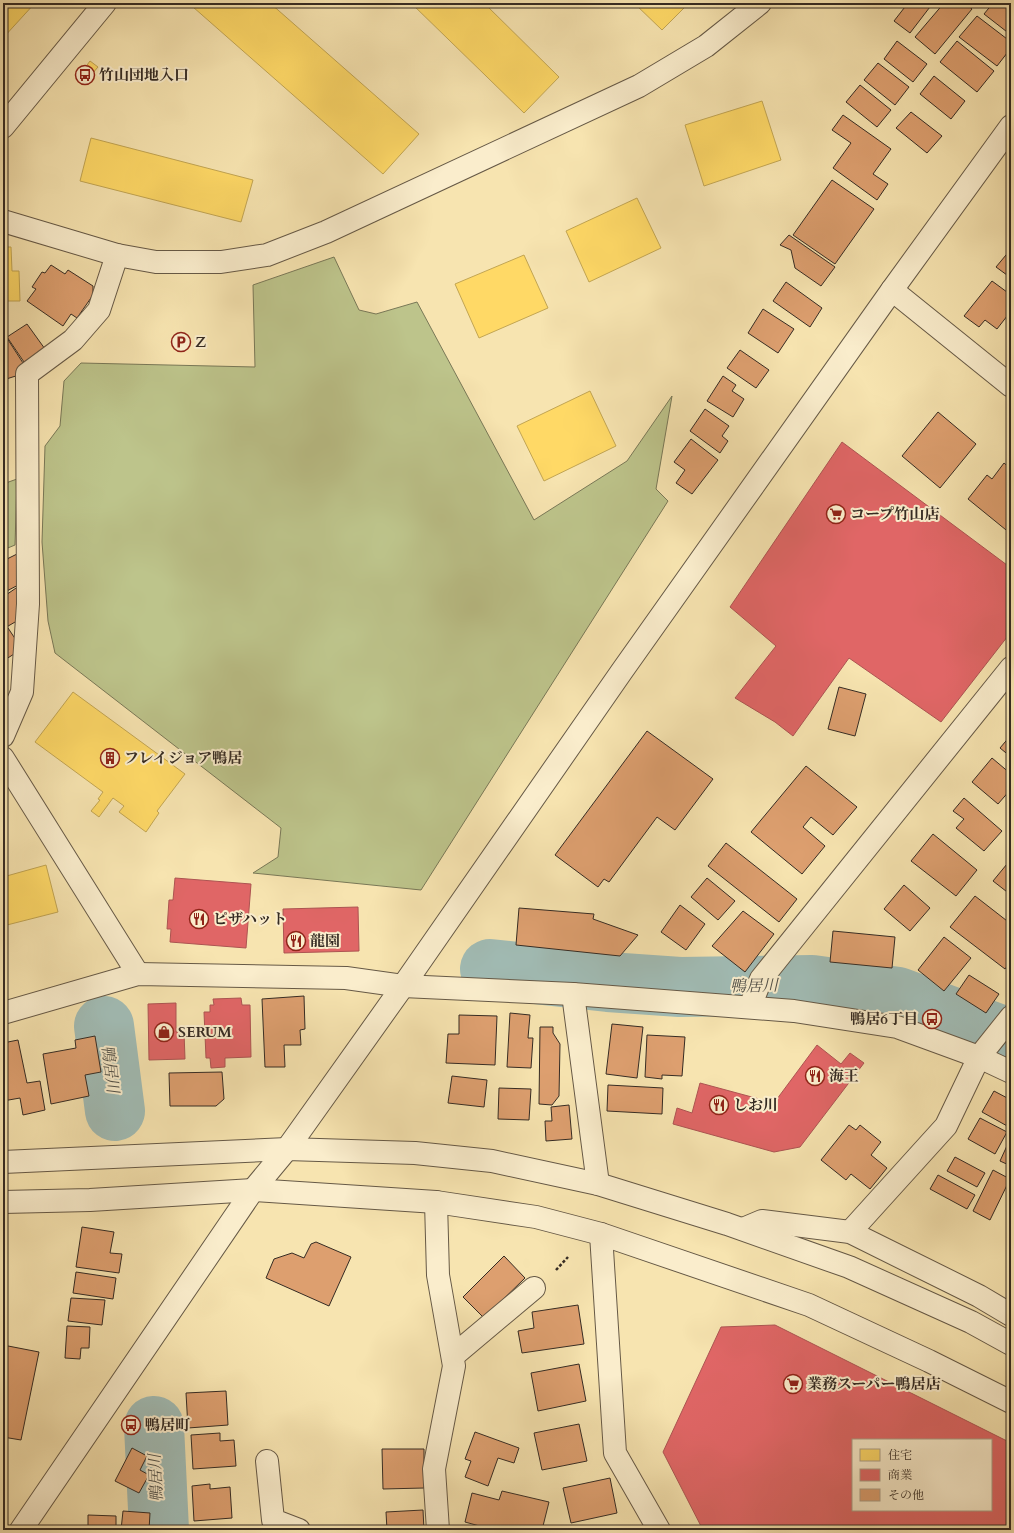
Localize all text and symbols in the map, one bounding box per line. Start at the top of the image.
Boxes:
bus stop icon: 竹山団地入口 [74,64,96,86]
place label: 竹山団地入口 [99,65,189,85]
parking icon: Z [170,331,192,353]
place label: Z [195,332,206,352]
supermarket icon: コープ竹山店 [825,503,847,525]
place label: コープ竹山店 [850,504,939,524]
building icon: フレイジョア鴨居 [99,747,121,769]
place label: フレイジョア鴨居 [124,748,242,768]
restaurant icon: ピザハット [188,908,210,930]
place label: ピザハット [213,909,287,929]
restaurant icon: 龍園 [285,930,307,952]
place label: 龍園 [310,931,340,951]
water label: 鴨居川 [730,975,780,997]
bus stop icon: 鴨居6丁目 [921,1008,943,1030]
place label: 鴨居6丁目 [850,1009,918,1029]
shop icon: SERUM [153,1021,175,1043]
place label: SERUM [178,1022,232,1042]
water label: 鴨居川 [96,1044,124,1096]
restaurant icon: 海王 [804,1065,826,1087]
place label: 海王 [829,1066,859,1086]
restaurant icon: しお川 [708,1094,730,1116]
place label: しお川 [733,1095,778,1115]
supermarket icon: 業務スーパー鴨居店 [782,1373,804,1395]
place label: 業務スーパー鴨居店 [807,1374,941,1394]
bus stop icon: 鴨居町 [120,1414,142,1436]
place label: 鴨居町 [145,1415,190,1435]
legend [852,1439,992,1511]
text: 住宅 [888,1447,912,1463]
water label: 鴨居川 [144,1451,168,1503]
text: 商業 [888,1467,912,1483]
text: その他 [888,1487,924,1503]

